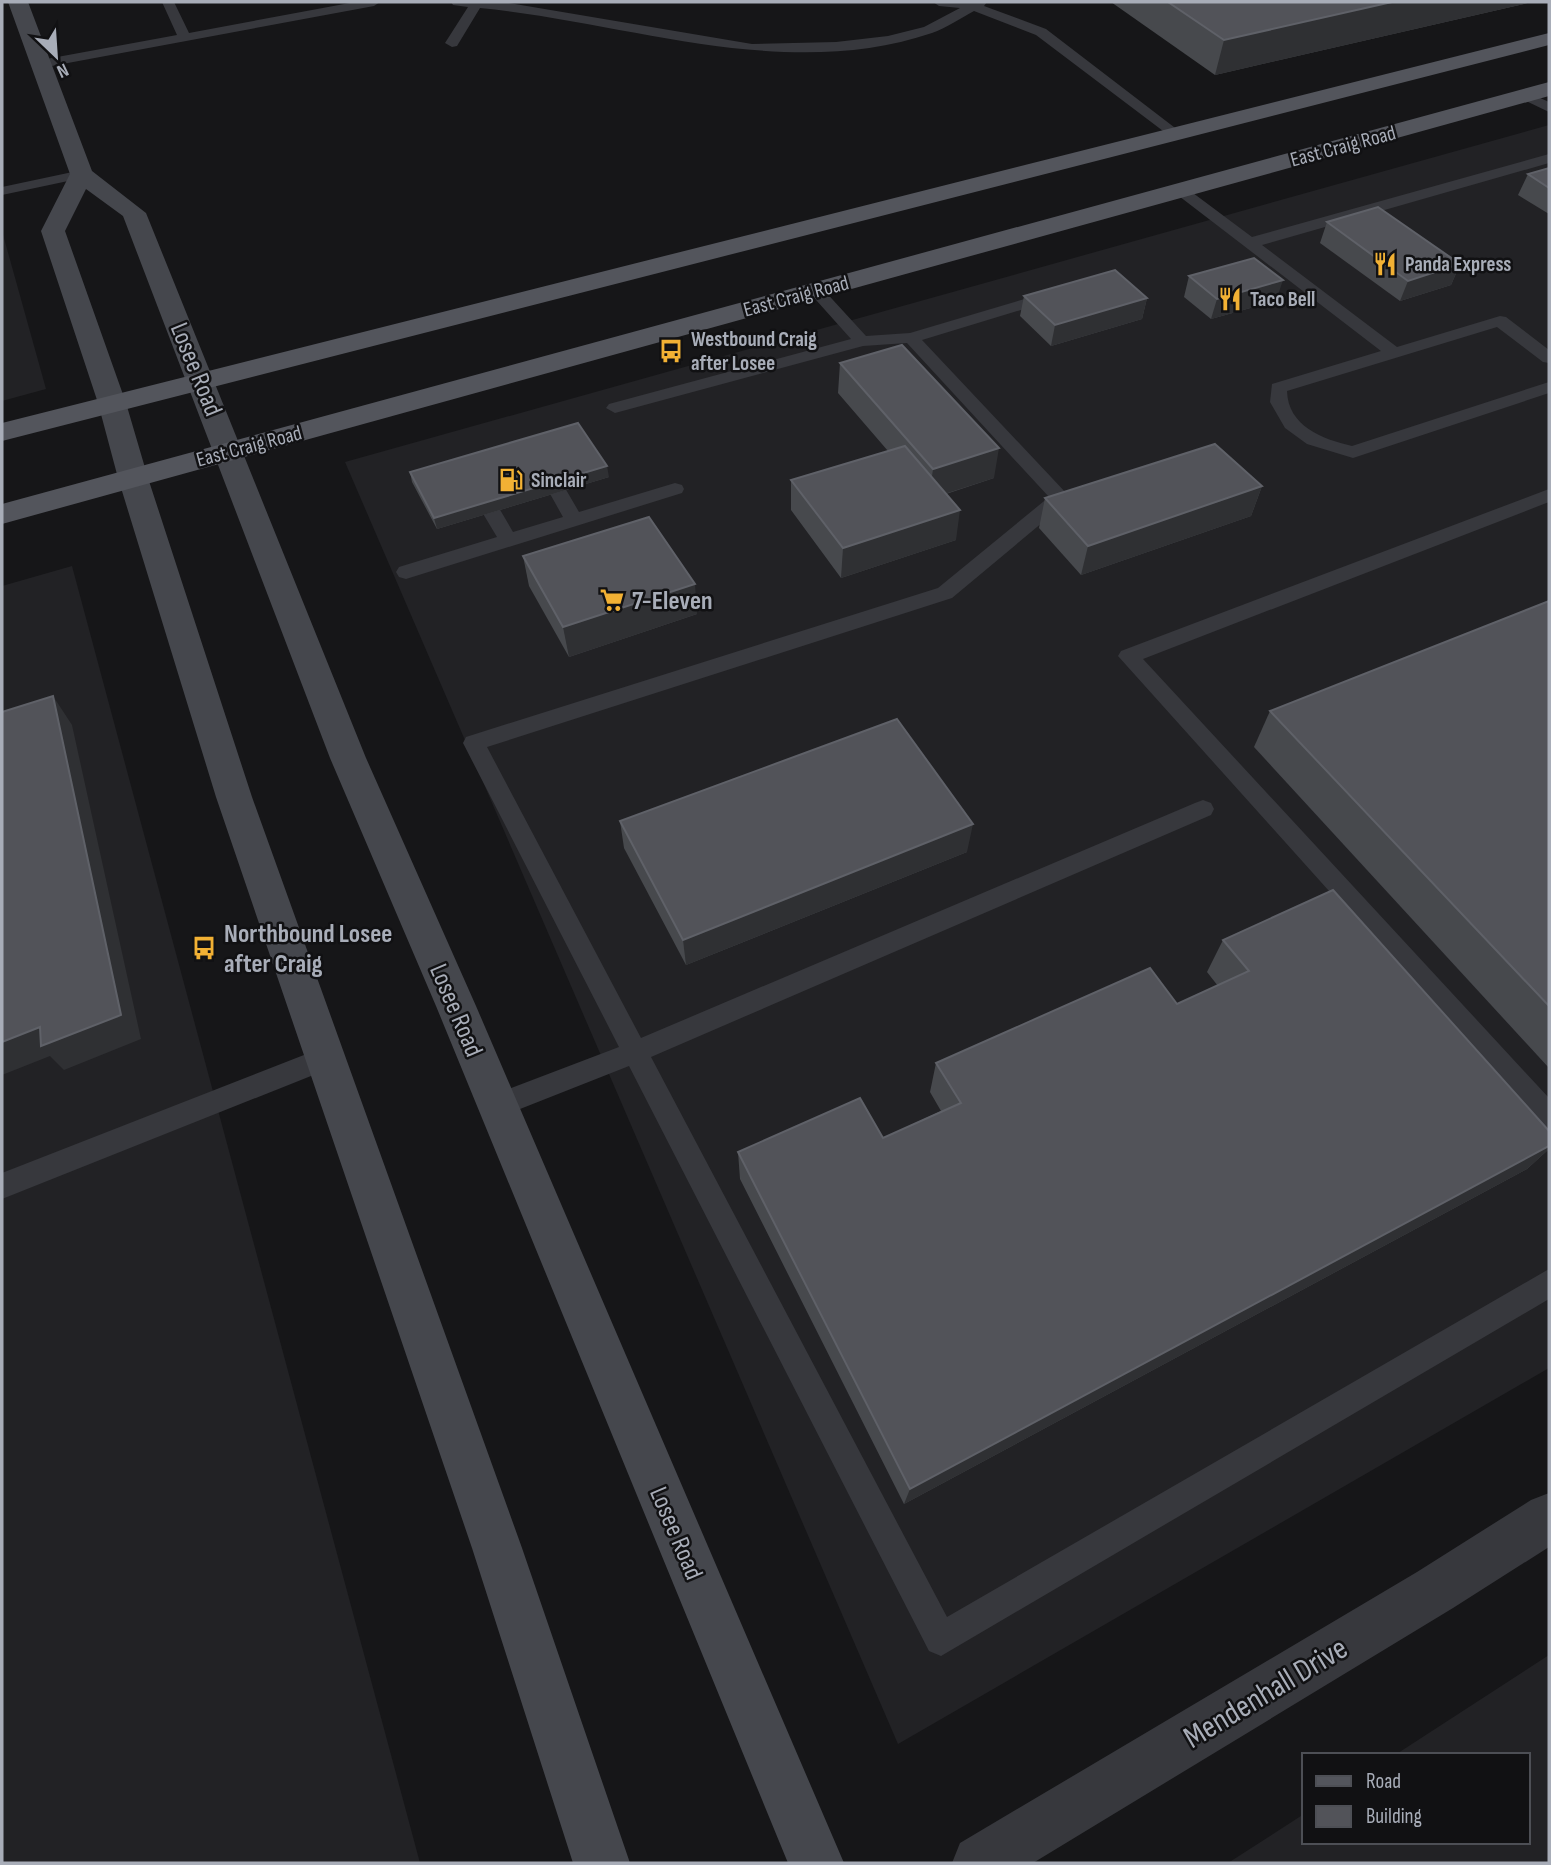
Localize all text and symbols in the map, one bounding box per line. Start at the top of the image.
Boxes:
north arrow [21,21,91,91]
text: N [53,57,72,83]
street label: East Craig Road [1288,120,1399,173]
restaurant icon: Panda Express [1371,250,1399,278]
place label: Panda Express [1405,252,1511,277]
street label: East Craig Road [741,270,852,323]
restaurant icon: Taco Bell [1216,285,1244,313]
place label: Taco Bell [1250,287,1315,312]
street label: Losee Road [163,318,228,421]
place label: Westbound Craig after Losee [691,327,817,376]
bus stop icon: Westbound Craig after Losee [657,337,685,365]
street label: East Craig Road [194,420,305,473]
fuel station icon: Sinclair [497,466,525,494]
place label: Sinclair [531,468,587,493]
supermarket icon: 7-Eleven [598,586,626,614]
place label: 7-Eleven [632,586,713,617]
place label: Northbound Losee after Craig [224,919,392,980]
bus stop icon: Northbound Losee after Craig [190,934,218,962]
street label: Losee Road [422,960,489,1062]
street label: Losee Road [642,1483,709,1585]
street label: Mendenhall Drive [1177,1629,1355,1757]
legend [1302,1753,1530,1844]
text: Road [1366,1769,1401,1794]
text: Building [1366,1804,1422,1829]

